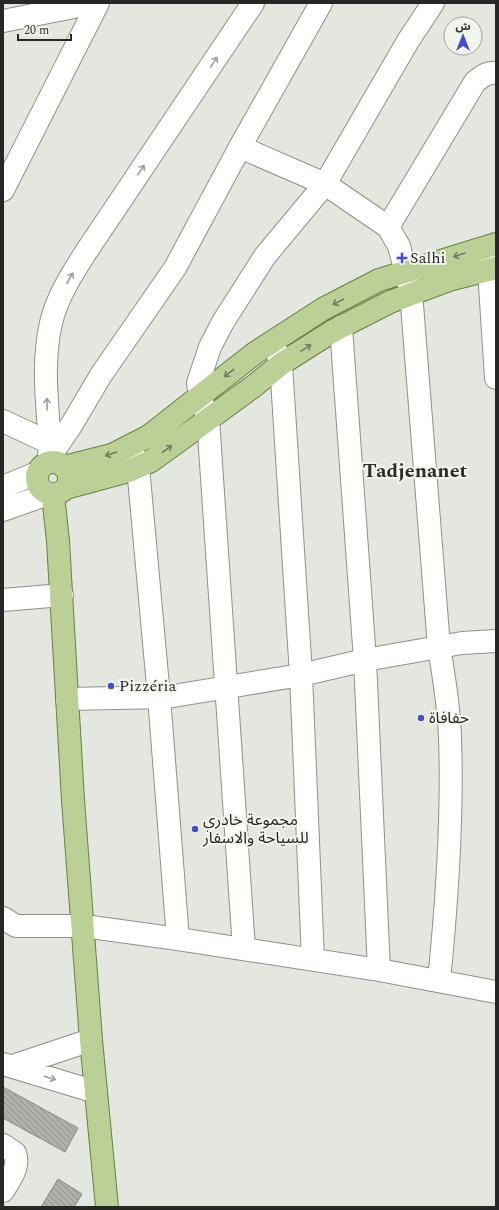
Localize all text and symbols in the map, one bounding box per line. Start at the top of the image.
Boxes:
scale bar [18,16,71,42]
north arrow [443,16,483,56]
text: ش [455,18,471,35]
text: 20 m [24,21,49,40]
one-way arrow [210,57,218,68]
one-way arrow [137,165,145,176]
place label: Salhi [410,246,446,270]
one-way arrow [452,252,465,259]
marker: Salhi [397,253,407,263]
one-way arrow [67,273,74,285]
one-way arrow [332,298,344,306]
one-way arrow [300,344,312,352]
one-way arrow [224,368,235,377]
one-way arrow [43,398,51,411]
one-way arrow [161,445,172,453]
one-way arrow [105,451,118,458]
district label: Tadjenanet [363,456,468,486]
place label: Pizzéria [119,674,177,698]
marker: Pizzéria [106,681,116,691]
place label: حفافاة [429,706,469,730]
marker: حفافاة [416,713,426,723]
place label: مجموعة خادري للسياحة والاسفار [202,808,309,850]
marker: مجموعة خادري للسياحة والاسفار [190,824,200,834]
one-way arrow [43,1075,56,1082]

